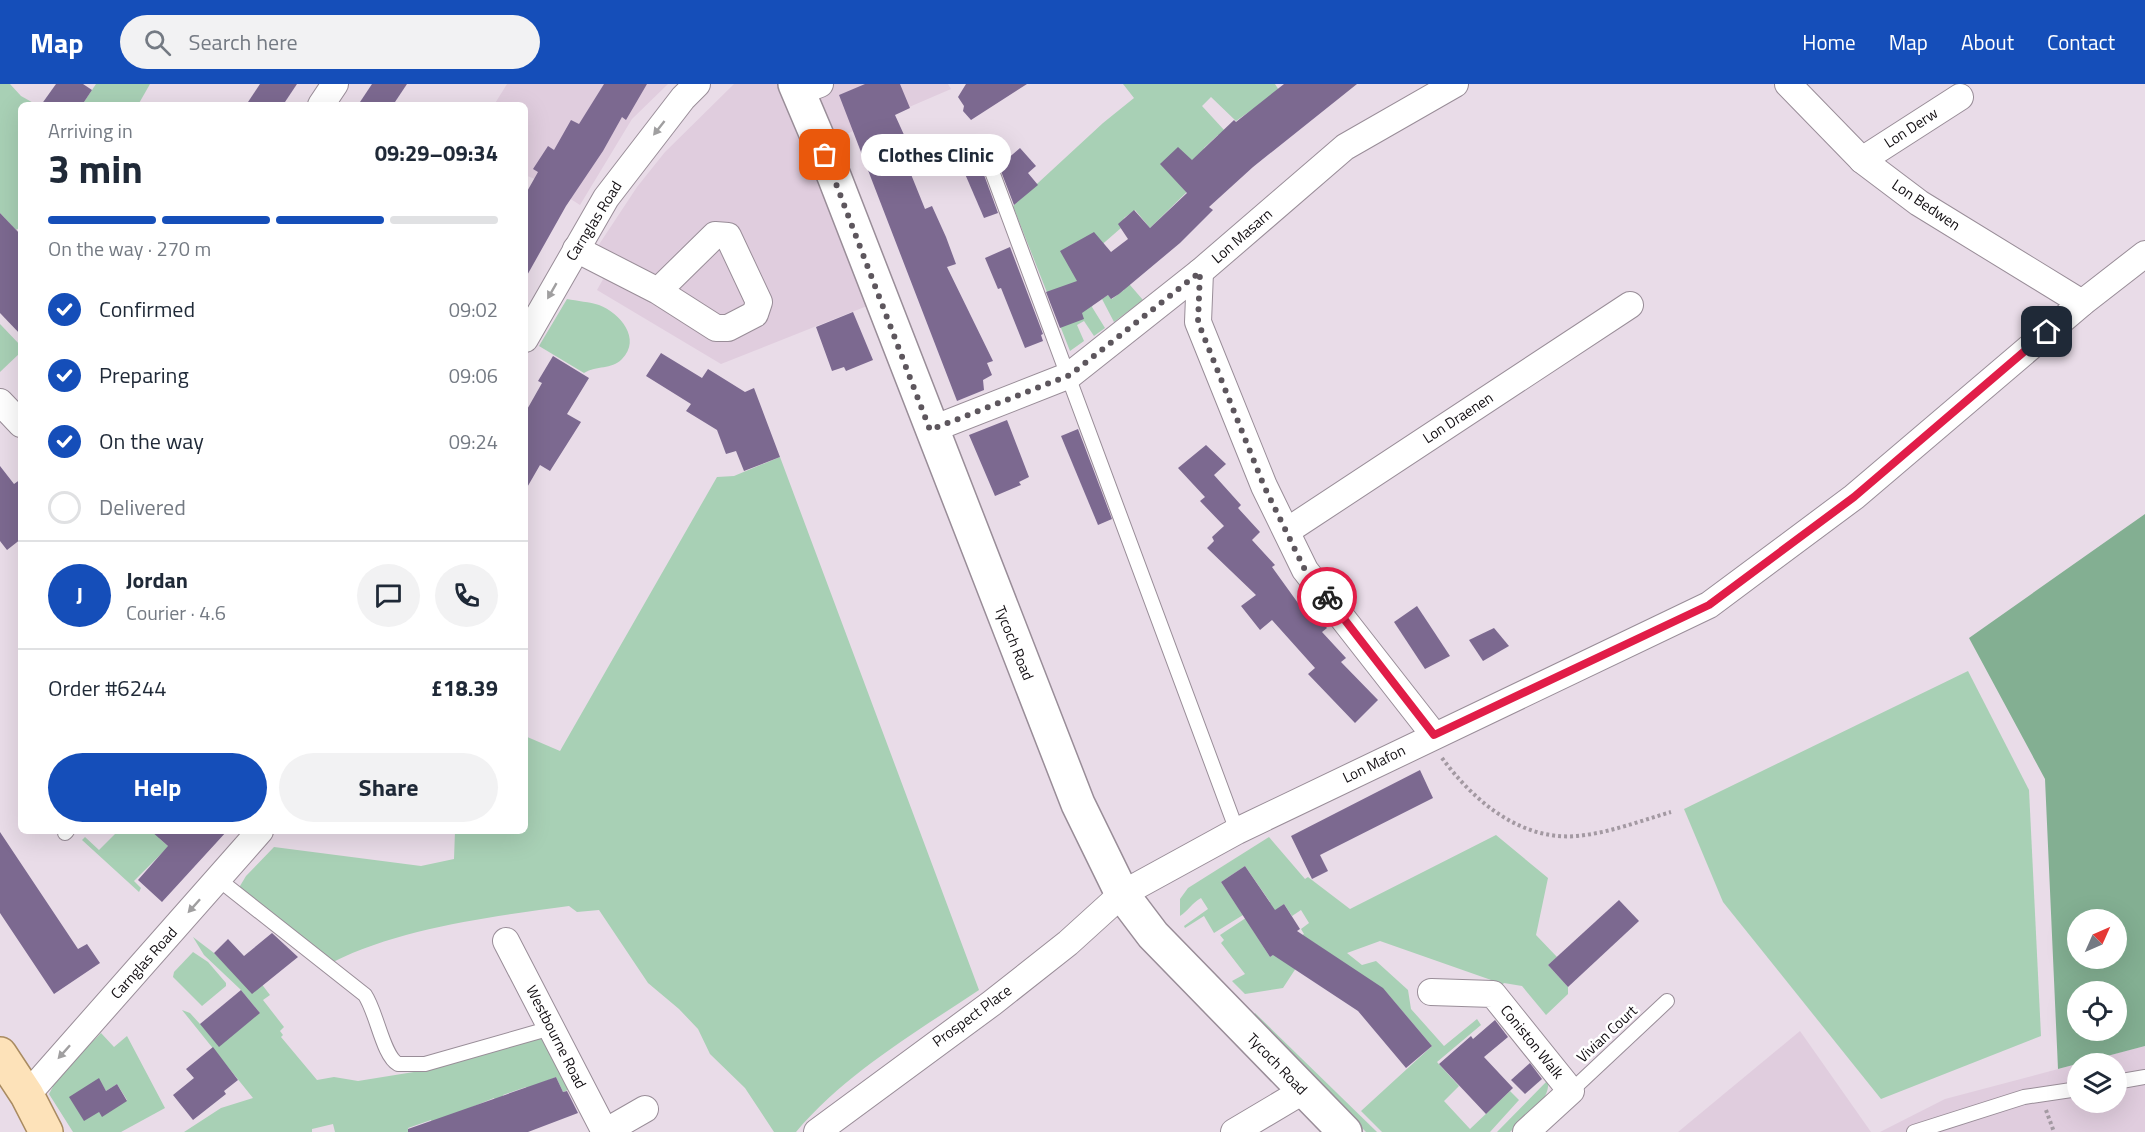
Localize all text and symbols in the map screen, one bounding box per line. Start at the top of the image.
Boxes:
search box [120,15,540,69]
text: Map [30,21,84,64]
text: Search here [189,25,298,59]
icon: search [141,26,174,59]
text: Home [1802,26,1856,58]
text: Map [1889,26,1928,58]
text: About [1961,26,2014,58]
text: Contact [2047,26,2115,58]
street label: Lon Derw [1879,102,1942,154]
text: Arriving in [48,115,133,146]
one-way arrow [654,121,666,136]
pin [799,129,850,180]
callout: Clothes Clinic [861,134,1011,176]
text: 09:29–09:34 [375,136,498,170]
icon: bag [808,138,841,171]
text: 3 min [48,139,143,198]
text: Clothes Clinic [878,139,994,170]
street label: Lon Bedwen [1887,173,1965,236]
street label: Carnglas Road [560,176,627,265]
street label: Lon Masarn [1206,203,1277,269]
text: On the way · 270 m [48,233,211,264]
one-way arrow [547,283,558,299]
text: Confirmed [99,292,195,326]
icon: check [48,293,81,326]
text: 09:02 [449,294,498,325]
pin [2021,306,2072,357]
icon: home [2030,315,2063,348]
text: Preparing [99,358,189,392]
icon: check [48,359,81,392]
text: 09:06 [449,360,498,391]
street label: Lon Draenen [1418,386,1498,449]
text: On the way [99,424,204,458]
icon: check [48,425,81,458]
text: 09:24 [449,426,498,457]
text: Delivered [99,490,186,524]
text: Jordan [126,563,188,597]
button: chat [357,564,420,627]
button: phone [435,564,498,627]
courier [1297,567,1357,627]
text: J [76,578,83,612]
icon: bike [1311,581,1344,614]
text: Courier · 4.6 [126,597,226,628]
street label: Tycoch Road [989,602,1040,684]
text: Order #6244 [48,671,167,705]
text: £18.39 [431,671,498,705]
street label: Lon Mafon [1338,738,1409,789]
button: Help [48,753,267,822]
button: Share [279,753,498,822]
one-way arrow [188,898,201,913]
north arrow [2067,909,2127,969]
map controls [2067,909,2127,1113]
street label: Carnglas Road [105,921,182,1004]
street label: Prospect Place [927,979,1016,1052]
street label: Westbourne Road [521,981,592,1092]
button: locate [2067,981,2127,1041]
street label: Coniston Walk [1495,999,1570,1084]
street label: Vivian Court [1571,999,1643,1068]
street label: Tycoch Road [1242,1027,1313,1100]
one-way arrow [58,1044,71,1059]
button: layers [2067,1053,2127,1113]

